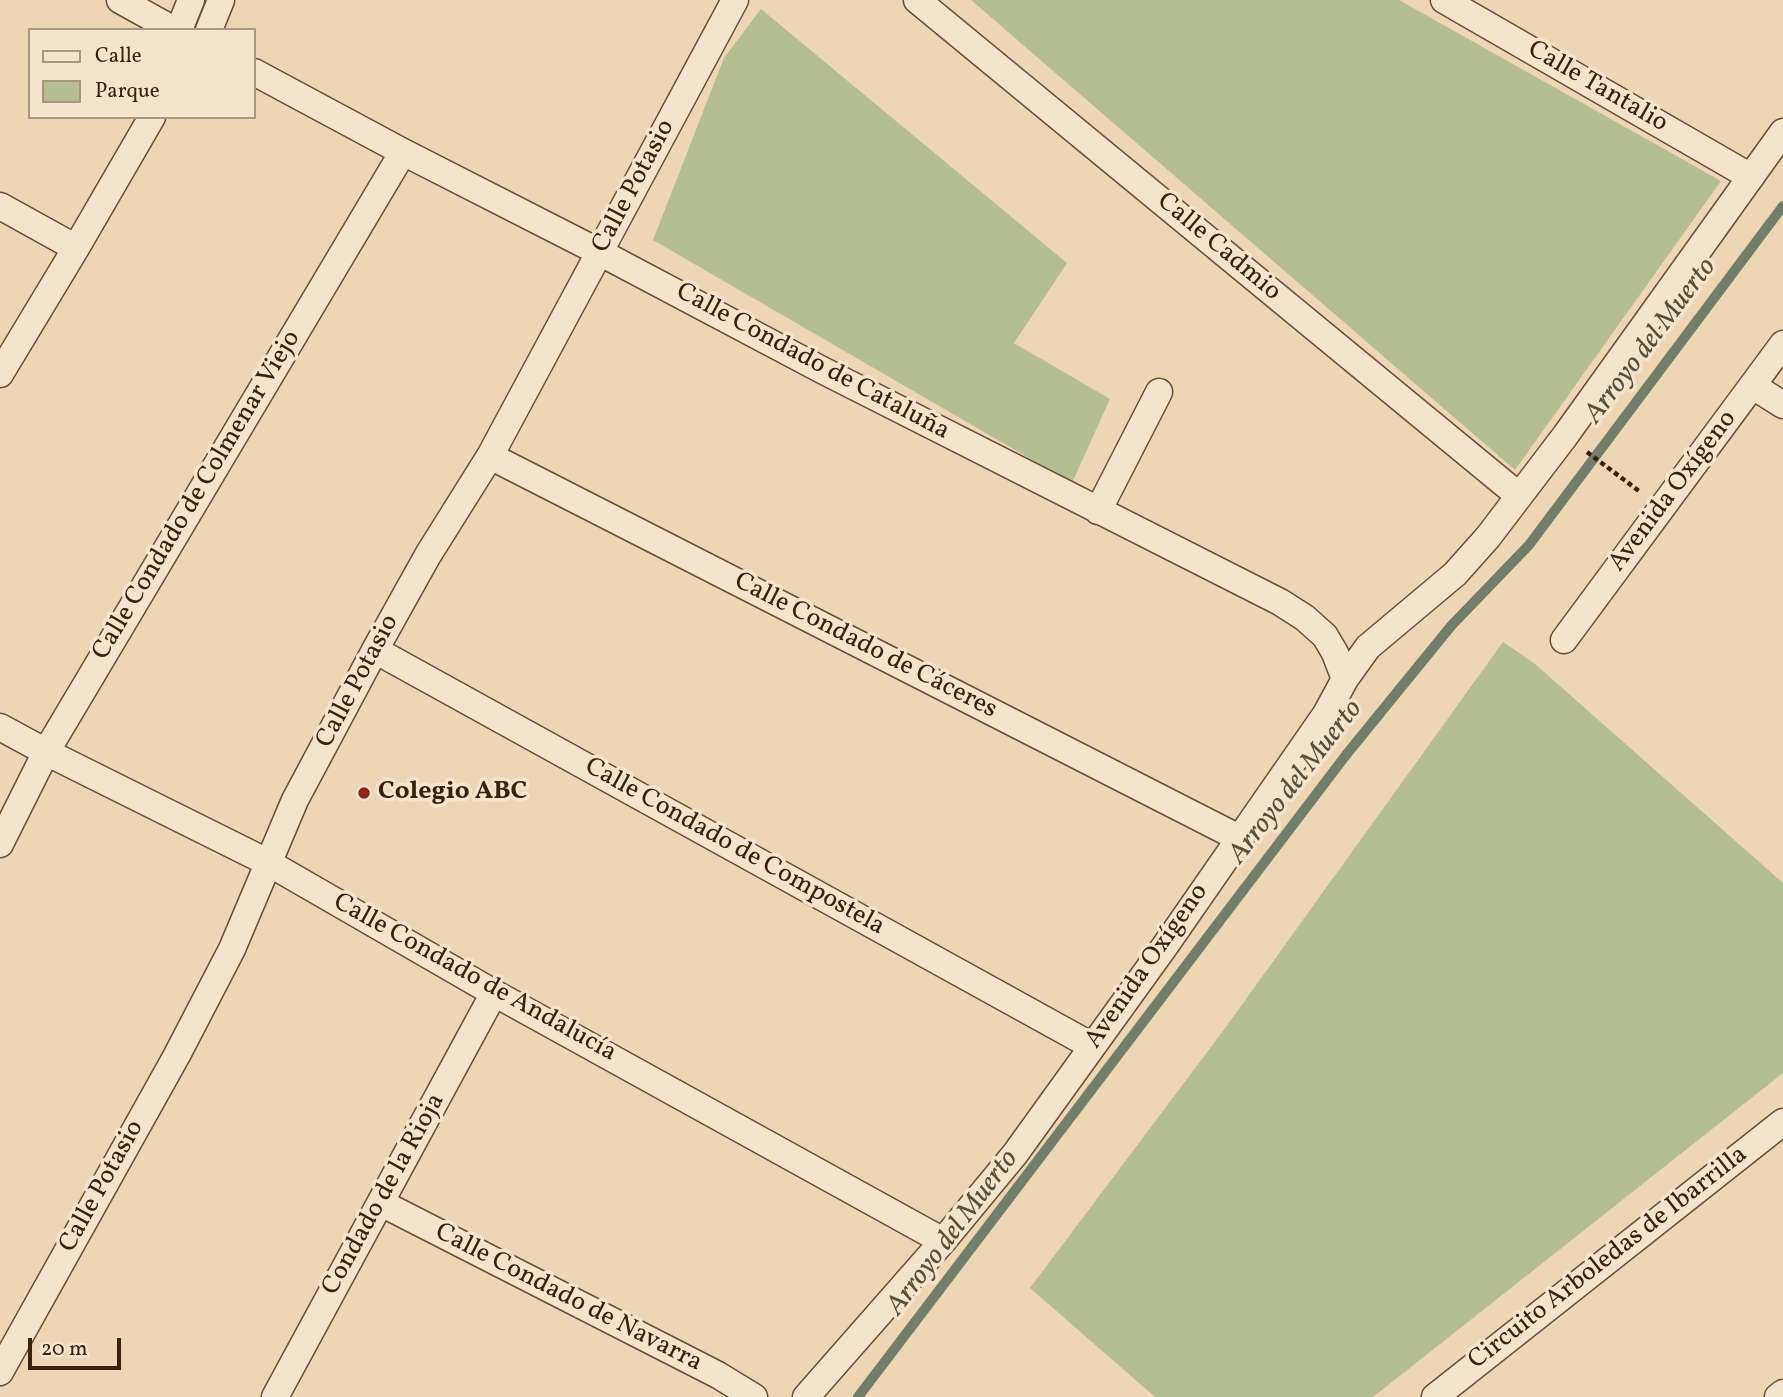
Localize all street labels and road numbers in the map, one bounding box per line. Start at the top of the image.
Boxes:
street label: Calle Tantalio [1521,35,1673,141]
street label: Calle Potasio [587,115,683,259]
street label: Calle Cadmio [1150,187,1286,309]
street label: Calle Condado de Cataluña [670,278,954,448]
street label: Calle Condado de Colmenar Viejo [87,326,309,666]
street label: Avenida Oxígeno [1603,405,1745,579]
street label: Calle Condado de Cáceres [728,567,1002,727]
street label: Calle Potasio [311,610,407,754]
street label: Calle Condado de Compostela [578,752,890,944]
street label: Avenida Oxígeno [1080,879,1216,1055]
street label: Calle Condado de Andalucía [327,888,621,1070]
street label: Condado de la Rioja [317,1089,453,1301]
street label: Calle Potasio [54,1115,152,1259]
street label: Circuito Arboledas de Ibarrilla [1463,1140,1755,1378]
street label: Calle Condado de Navarra [429,1218,707,1380]

